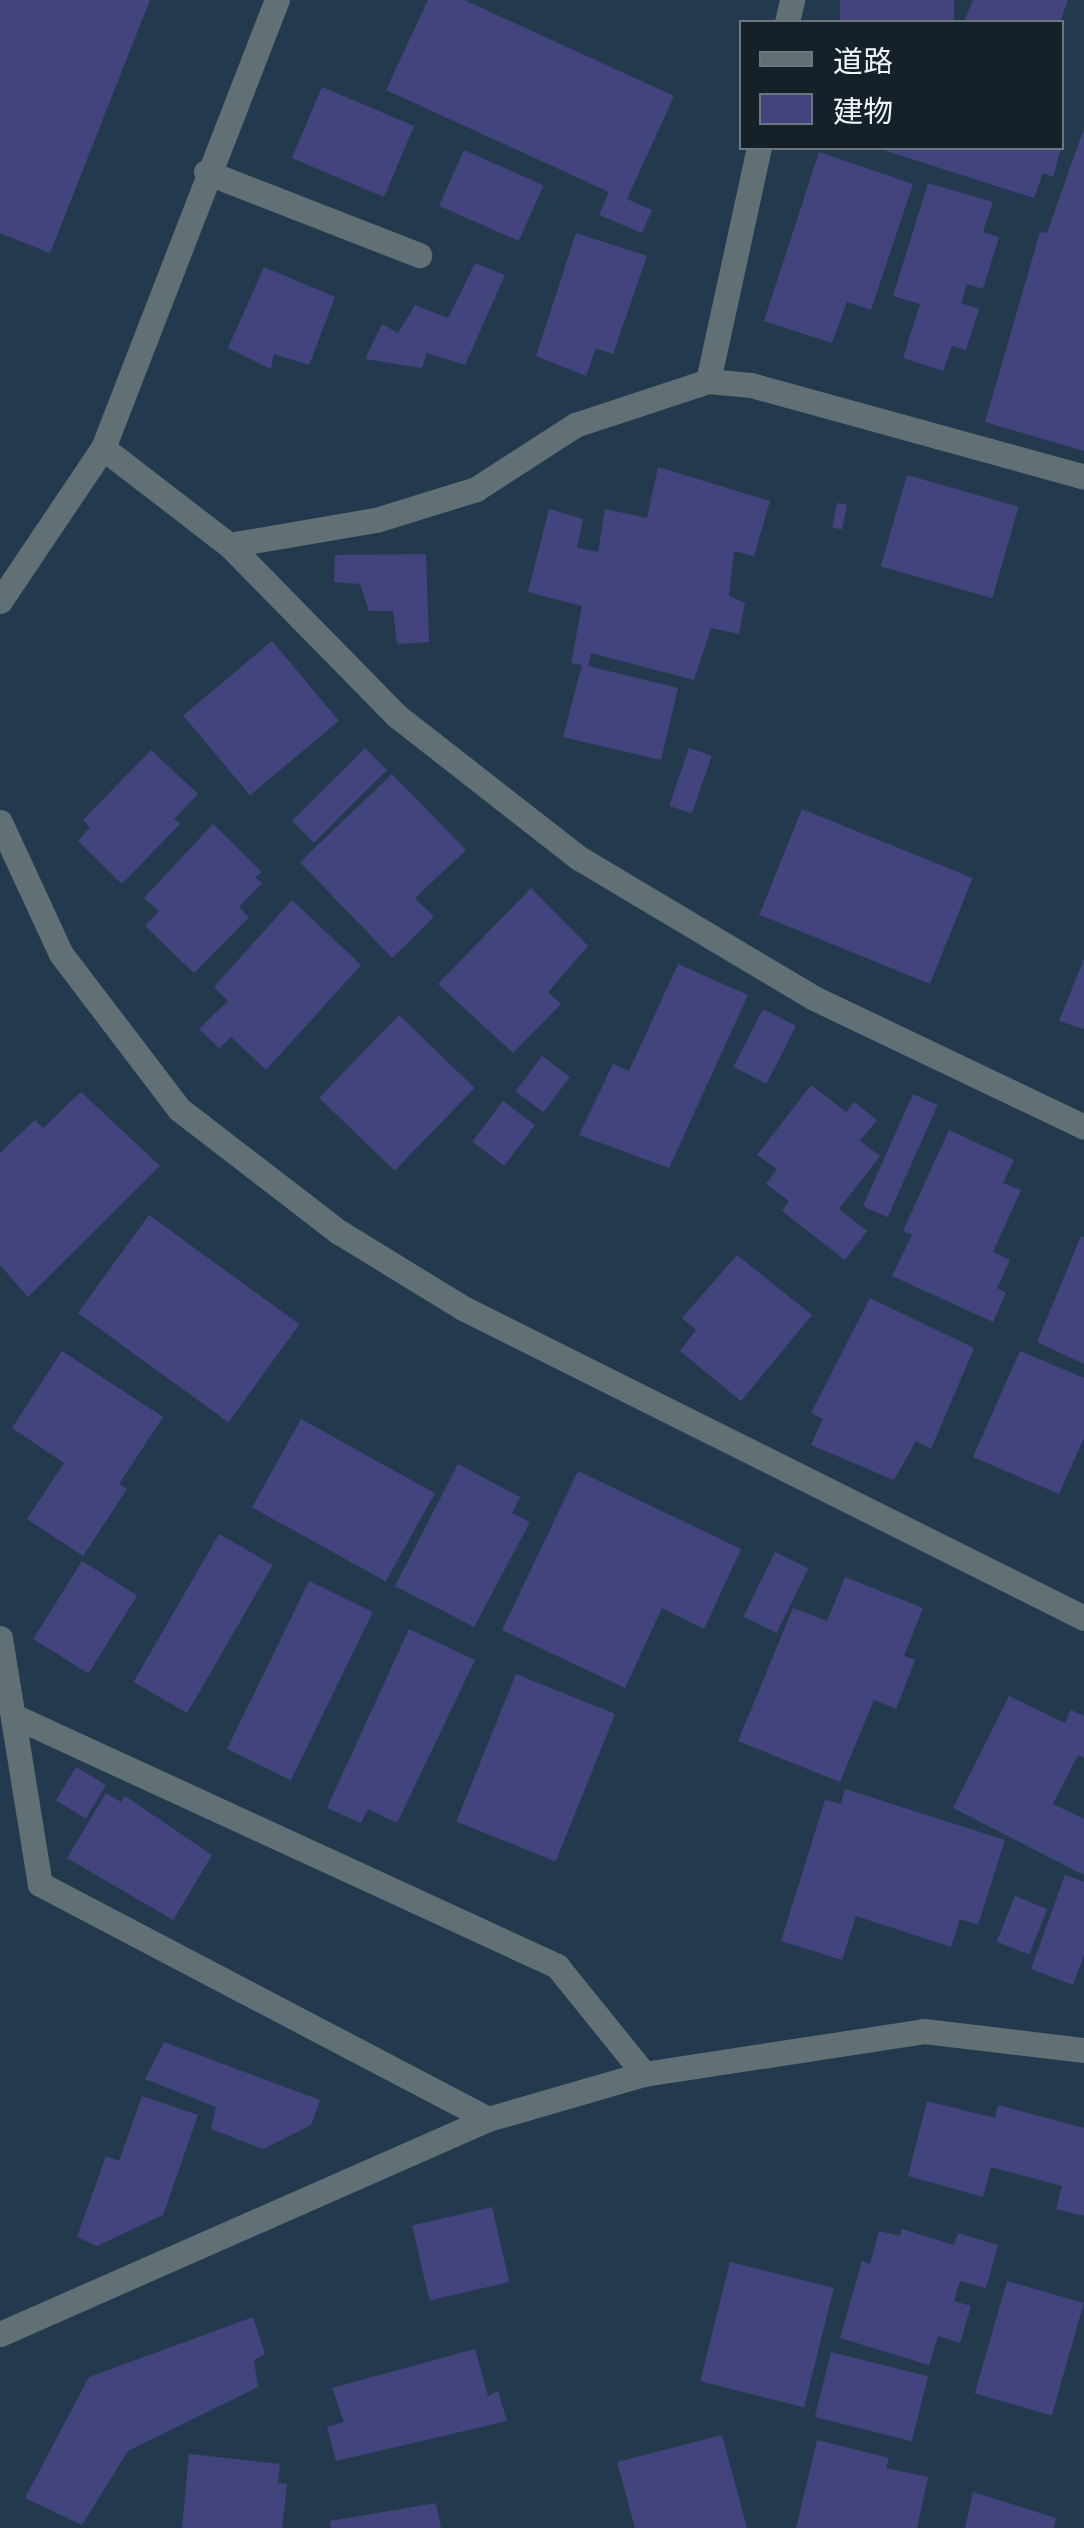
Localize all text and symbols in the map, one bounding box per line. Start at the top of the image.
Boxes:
legend [739,20,1064,150]
text: 道路 [833,42,893,81]
text: 建物 [833,92,893,131]

